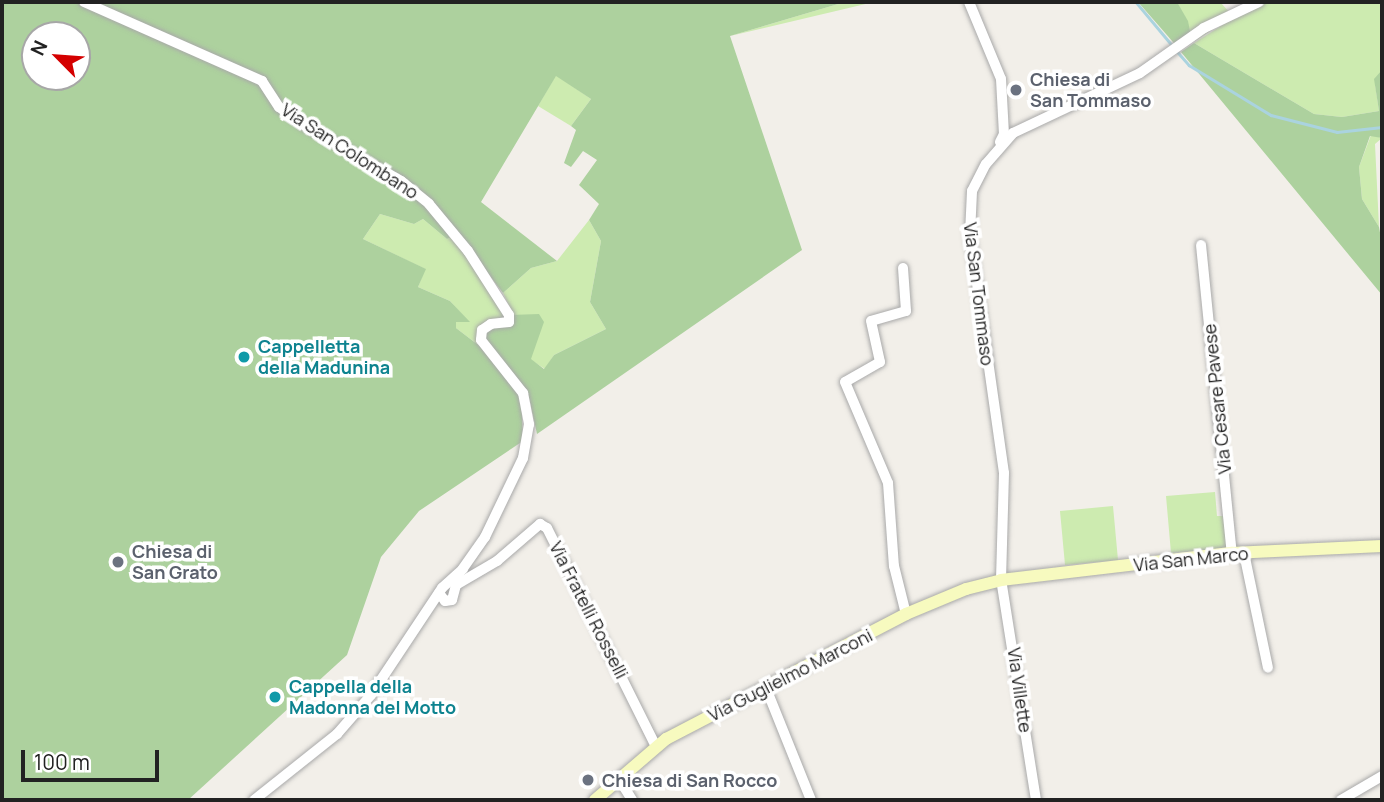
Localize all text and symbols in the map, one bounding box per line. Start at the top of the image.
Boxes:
north arrow [21,21,91,91]
text: N [24,36,53,60]
place label: Chiesa di San Tommaso [1030,69,1151,112]
marker: Chiesa di San Tommaso [1008,82,1024,98]
street label: Via San Colombano [277,99,423,203]
street label: Via San Tommaso [959,221,999,367]
street label: Via Cesare Pavese [1198,323,1236,475]
place label: Cappelletta della Madunina [258,336,390,378]
marker: Cappelletta della Madunina [236,349,252,365]
street label: Via Fratelli Rosselli [545,538,633,682]
place label: Chiesa di San Grato [132,541,218,584]
street label: Via San Marco [1132,542,1250,576]
marker: Chiesa di San Grato [110,554,126,570]
street label: Via Guglielmo Marconi [704,624,876,726]
street label: Via Villette [1003,646,1037,734]
place label: Cappella della Madonna del Motto [289,676,456,718]
marker: Cappella della Madonna del Motto [267,689,283,705]
scale bar [24,736,163,780]
text: 100 m [34,748,90,776]
place label: Chiesa di San Rocco [602,769,777,791]
marker: Chiesa di San Rocco [580,772,596,788]

